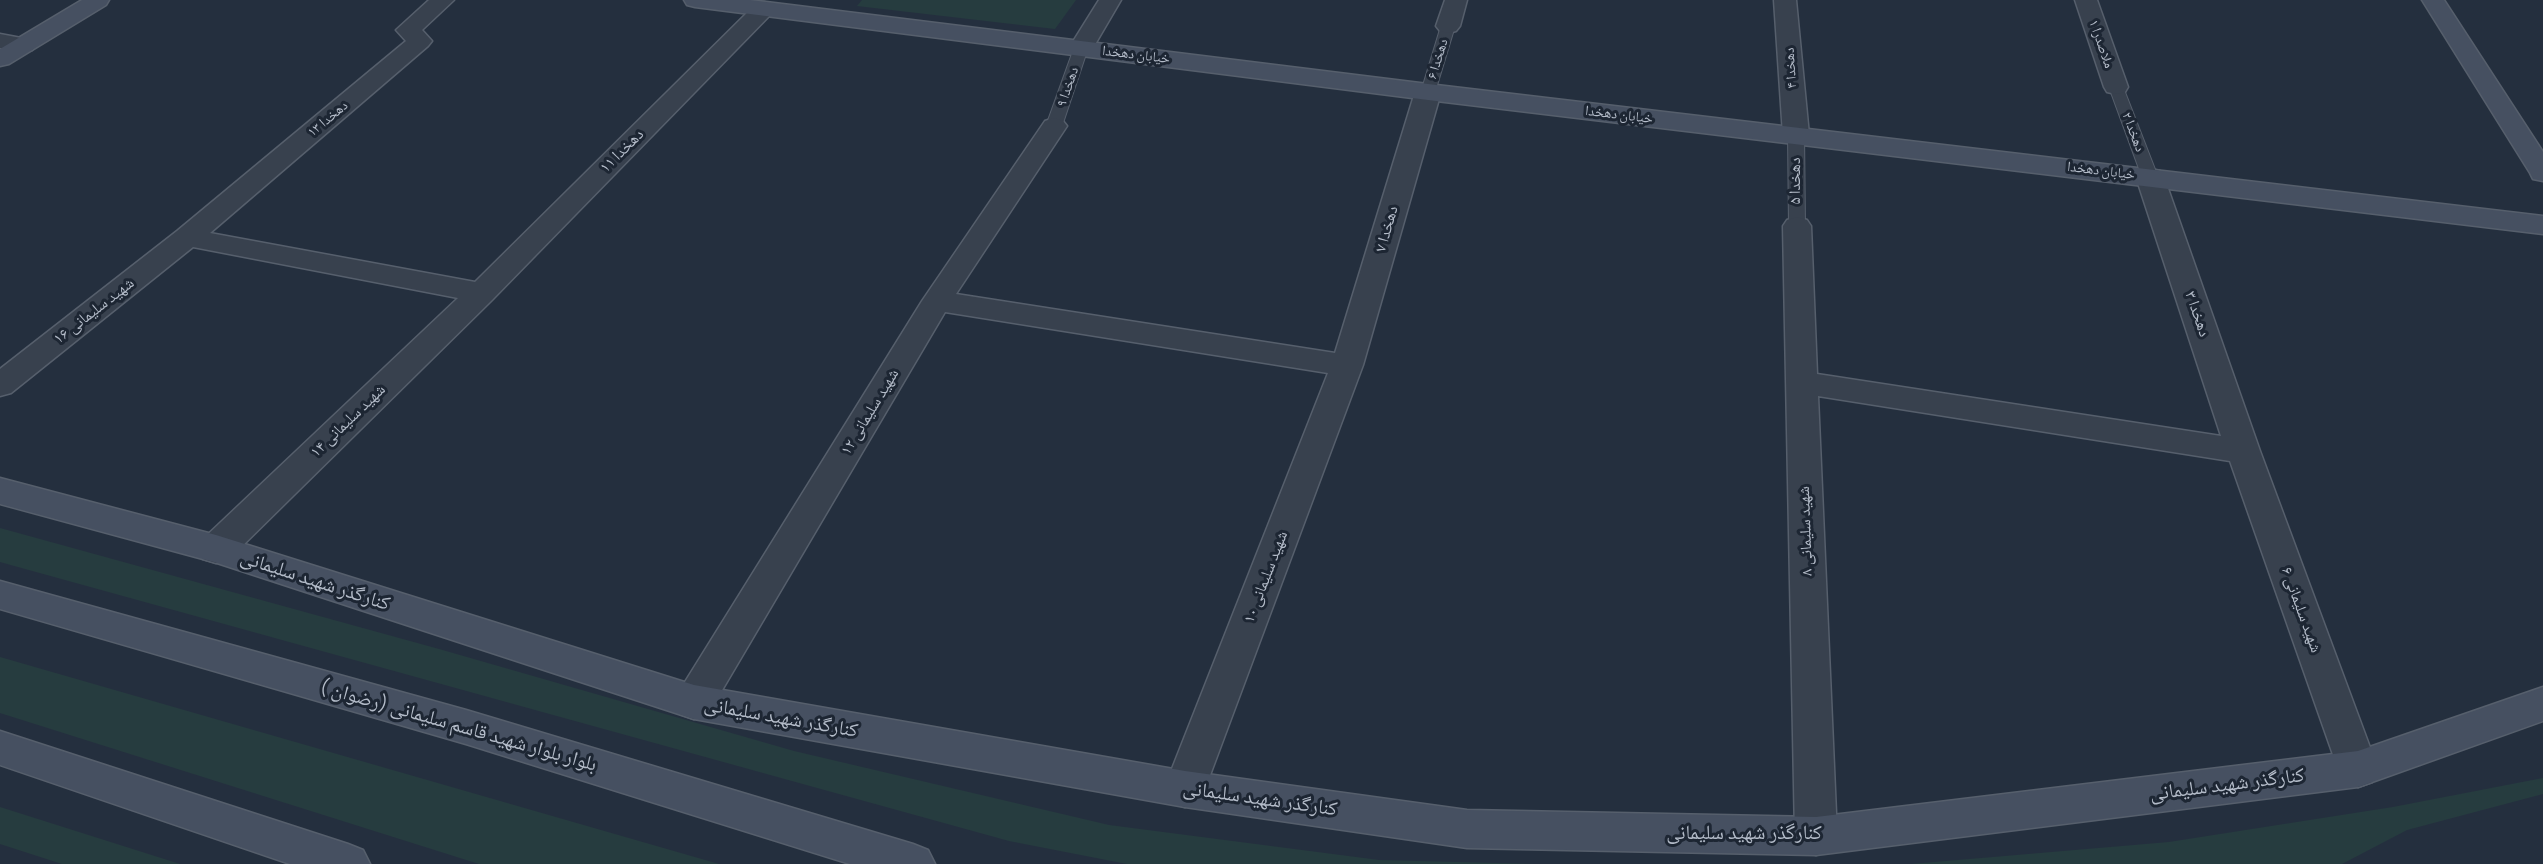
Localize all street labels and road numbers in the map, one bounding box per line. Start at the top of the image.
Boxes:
street label: ملاصدرا ۱ [2085,17,2117,71]
street label: دهخدا ۶ [1424,37,1452,81]
street label: خیابان دهخدا [1101,43,1171,67]
street label: دهخدا ۴ [1781,47,1801,89]
street label: دهخدا ۹ [1053,65,1083,109]
street label: دهخدا ۱۳ [304,97,352,141]
street label: خیابان دهخدا [1584,103,1654,127]
street label: دهخدا ۲ [2118,110,2148,154]
street label: دهخدا ۱۱ [596,125,648,177]
street label: دهخدا ۵ [1786,157,1806,205]
street label: خیابان دهخدا [2066,159,2136,183]
street label: دهخدا ۷ [1371,204,1403,254]
street label: شهید سلیمانی ۱۶ [50,274,138,348]
street label: دهخدا ۳ [2180,289,2214,339]
street label: شهید سلیمانی ۱۲ [837,365,903,459]
street label: شهید سلیمانی ۱۴ [306,380,390,462]
street label: شهید سلیمانی ۸ [1795,486,1817,576]
street label: شهید سلیمانی ۱۰ [1240,528,1292,626]
street label: کنارگذر شهید سلیمانی [237,546,393,616]
street label: شهید سلیمانی ۶ [2277,565,2325,655]
street label: بلوار بلوار شهید قاسم سلیمانی (رضوان ) [317,675,599,777]
street label: کنارگذر شهید سلیمانی [702,693,860,743]
street label: کنارگذر شهید سلیمانی [2148,764,2306,806]
street label: کنارگذر شهید سلیمانی [1181,776,1339,822]
street label: کنارگذر شهید سلیمانی [1666,821,1822,845]

